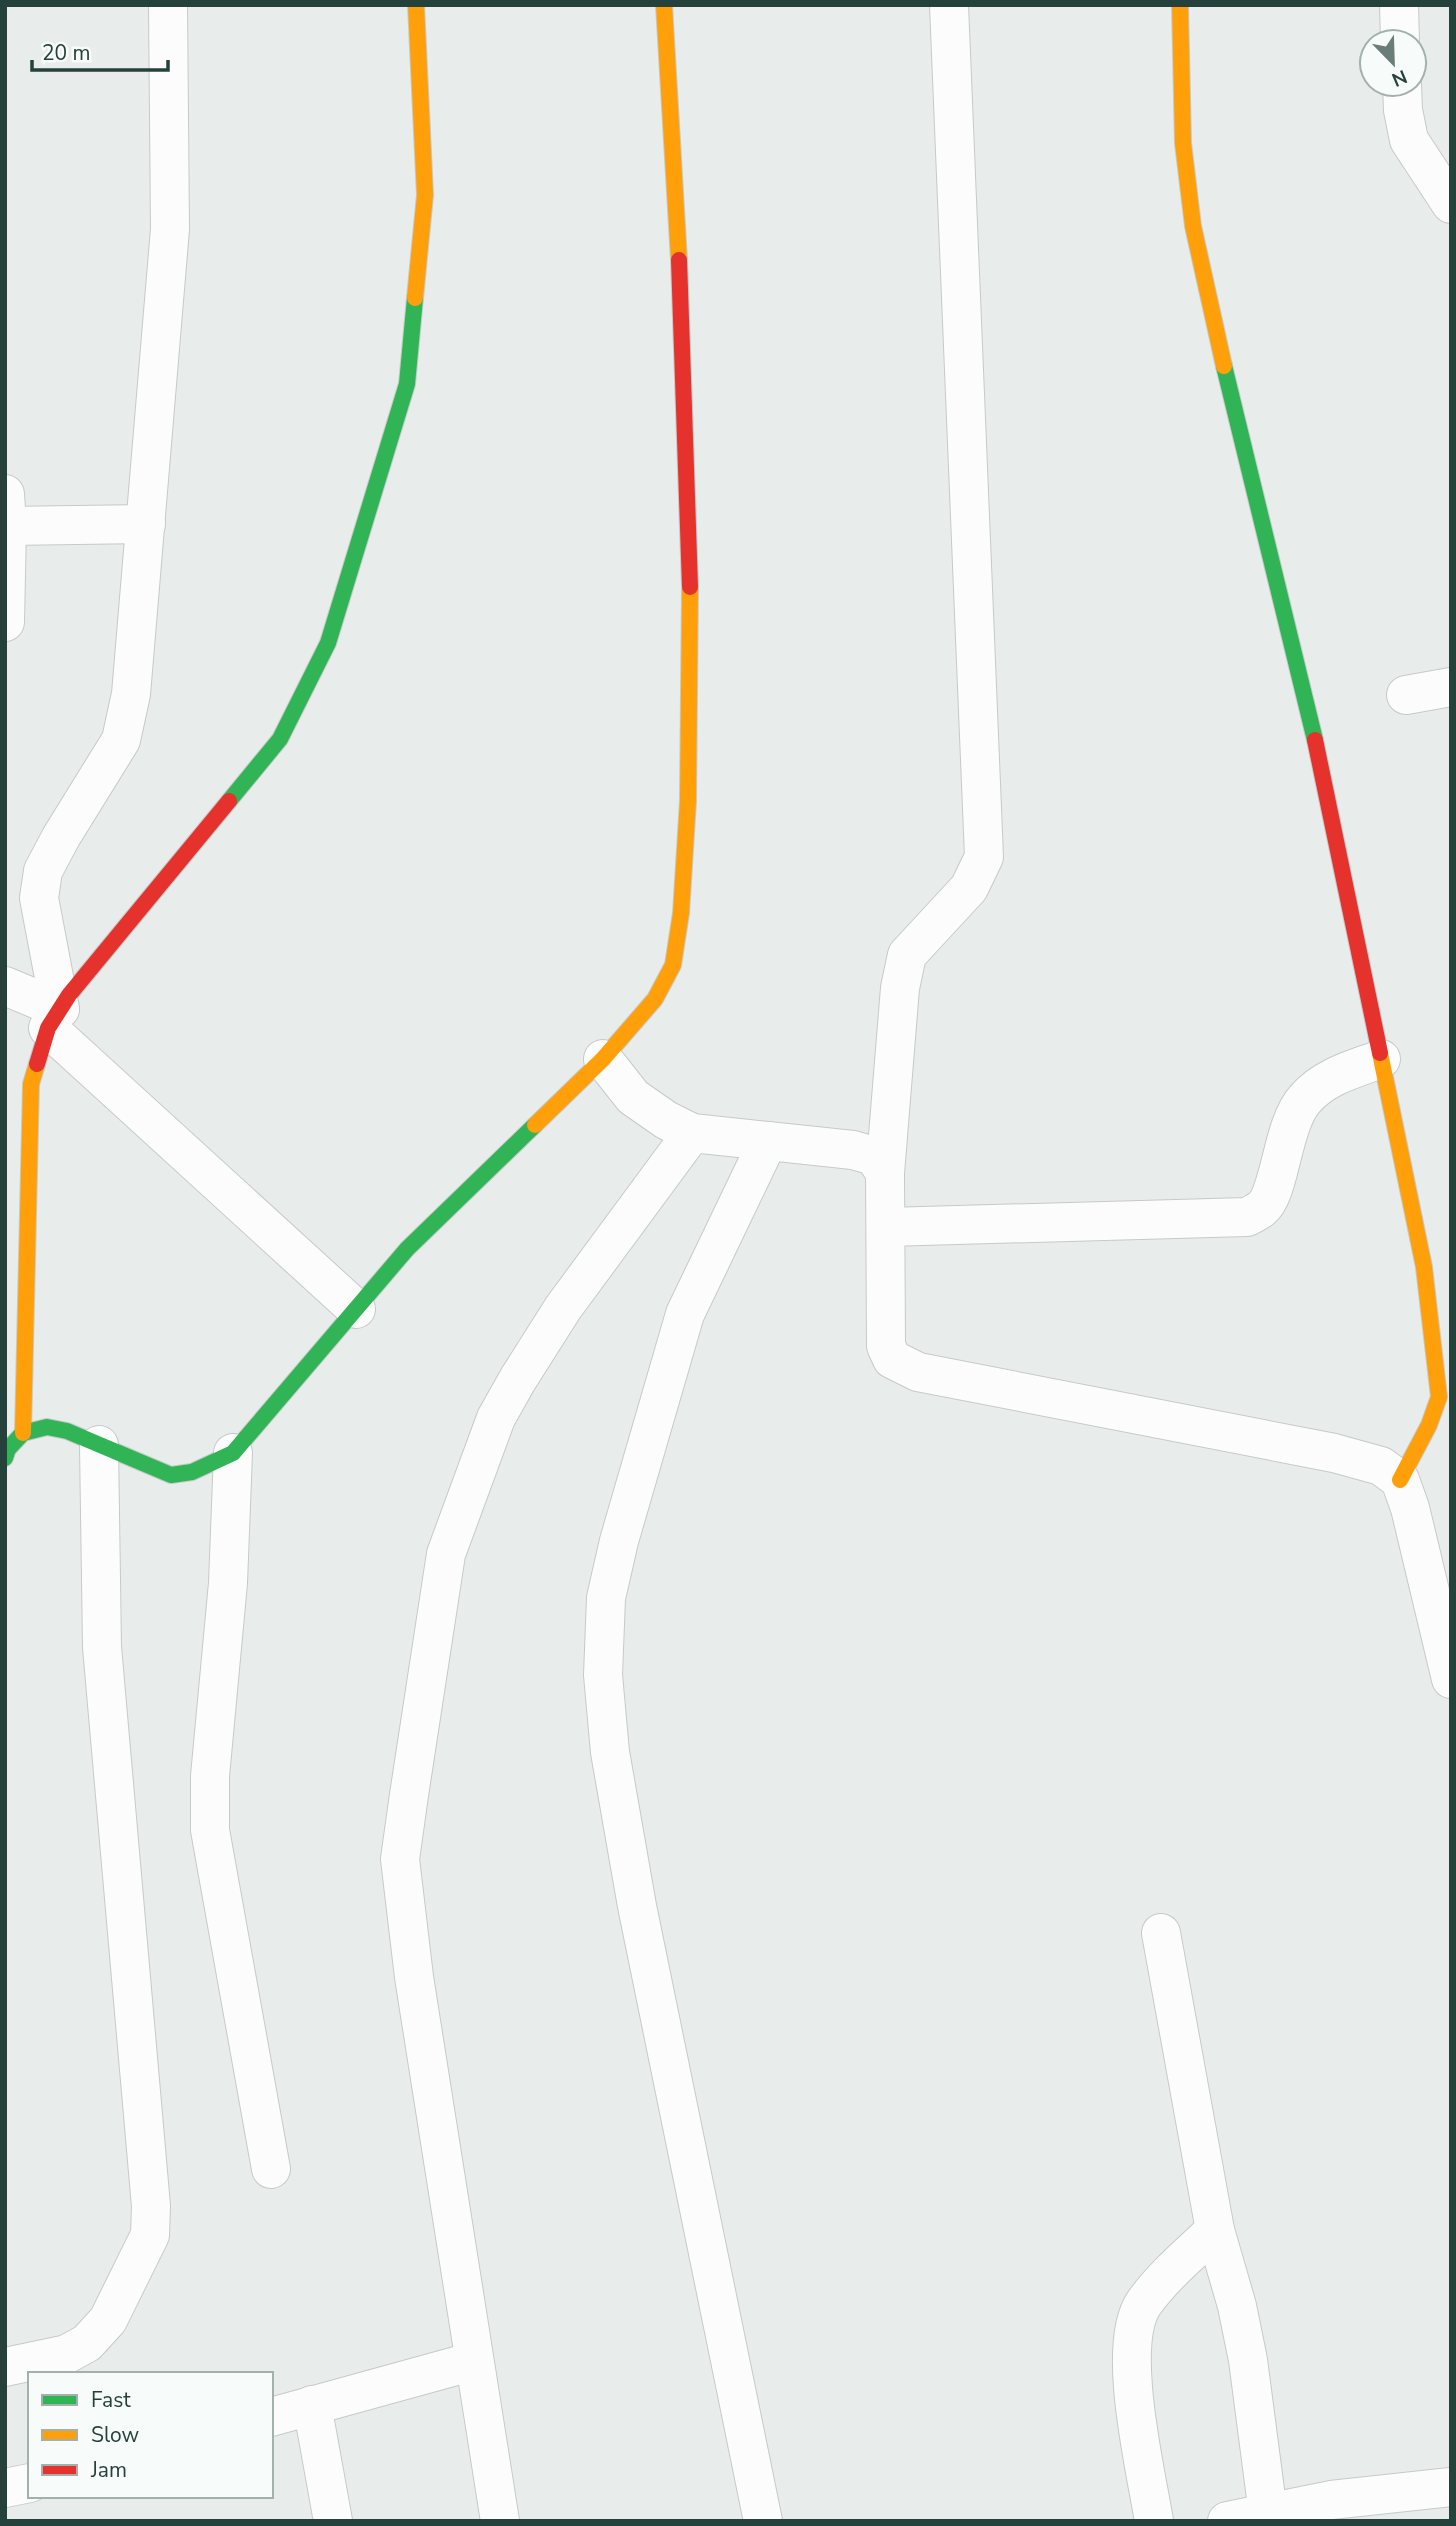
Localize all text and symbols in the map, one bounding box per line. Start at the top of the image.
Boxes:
scale bar [32,28,168,72]
north arrow [1358,28,1428,98]
text: 20 m [42,39,91,67]
text: N [1388,63,1411,92]
legend [28,2372,273,2498]
text: Fast [91,2386,131,2414]
text: Slow [91,2421,140,2449]
text: Jam [90,2456,127,2484]

